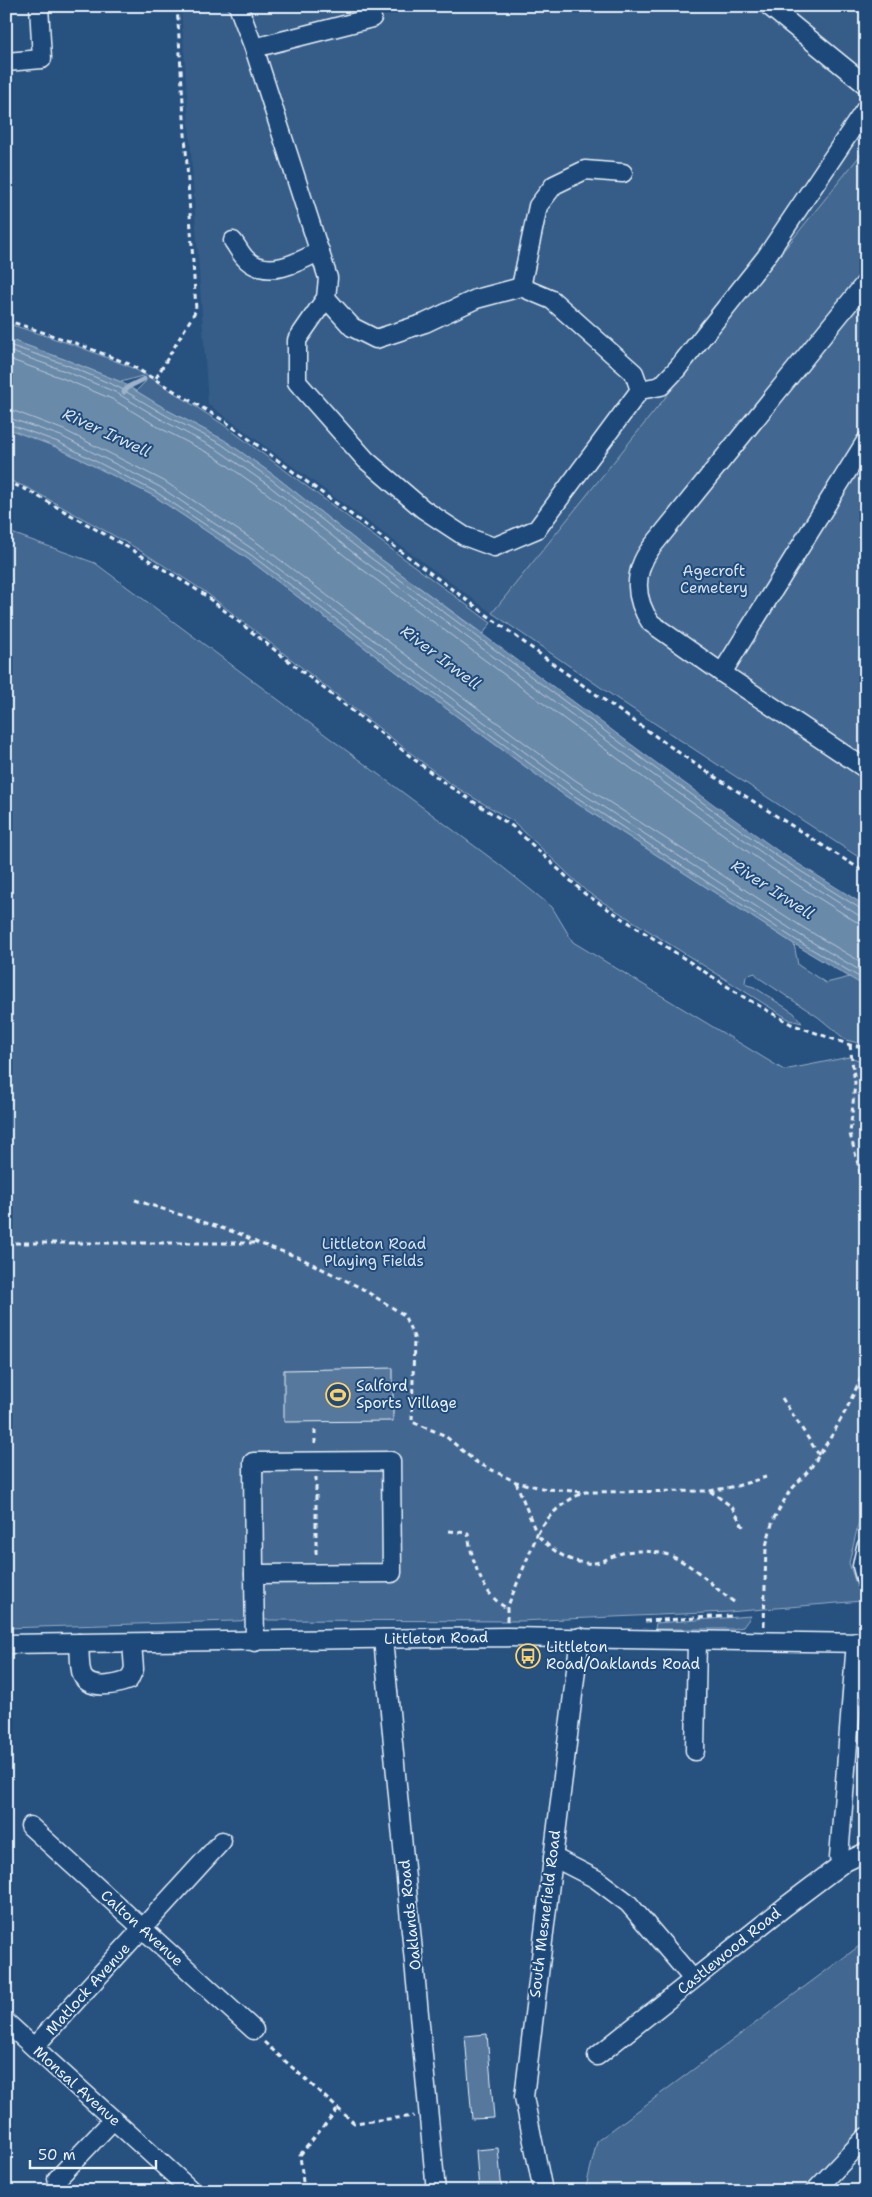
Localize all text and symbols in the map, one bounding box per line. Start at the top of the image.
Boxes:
water label: River Irwell [59,403,154,462]
park label: Agecroft Cemetery [680,561,748,598]
water label: River Irwell [397,620,485,694]
water label: River Irwell [727,855,818,924]
park label: Littleton Road Playing Fields [322,1234,427,1271]
place label: Salford Sports Village [356,1376,457,1413]
sports icon: Salford Sports Village [325,1382,351,1408]
street label: Littleton Road [384,1627,489,1649]
place label: Littleton Road/Oaklands Road [546,1637,700,1674]
bus stop icon: Littleton Road/Oaklands Road [515,1643,541,1669]
street label: South Mesnefield Road [525,1829,565,1999]
street label: Oaklands Road [394,1858,426,1971]
street label: Calton Avenue [96,1885,188,1971]
street label: Castlewood Road [673,1903,785,1999]
street label: Matlock Avenue [41,1939,135,2039]
street label: Monsal Avenue [29,2041,125,2131]
scale bar [30,2137,156,2169]
text: 50 m [38,2145,76,2165]

